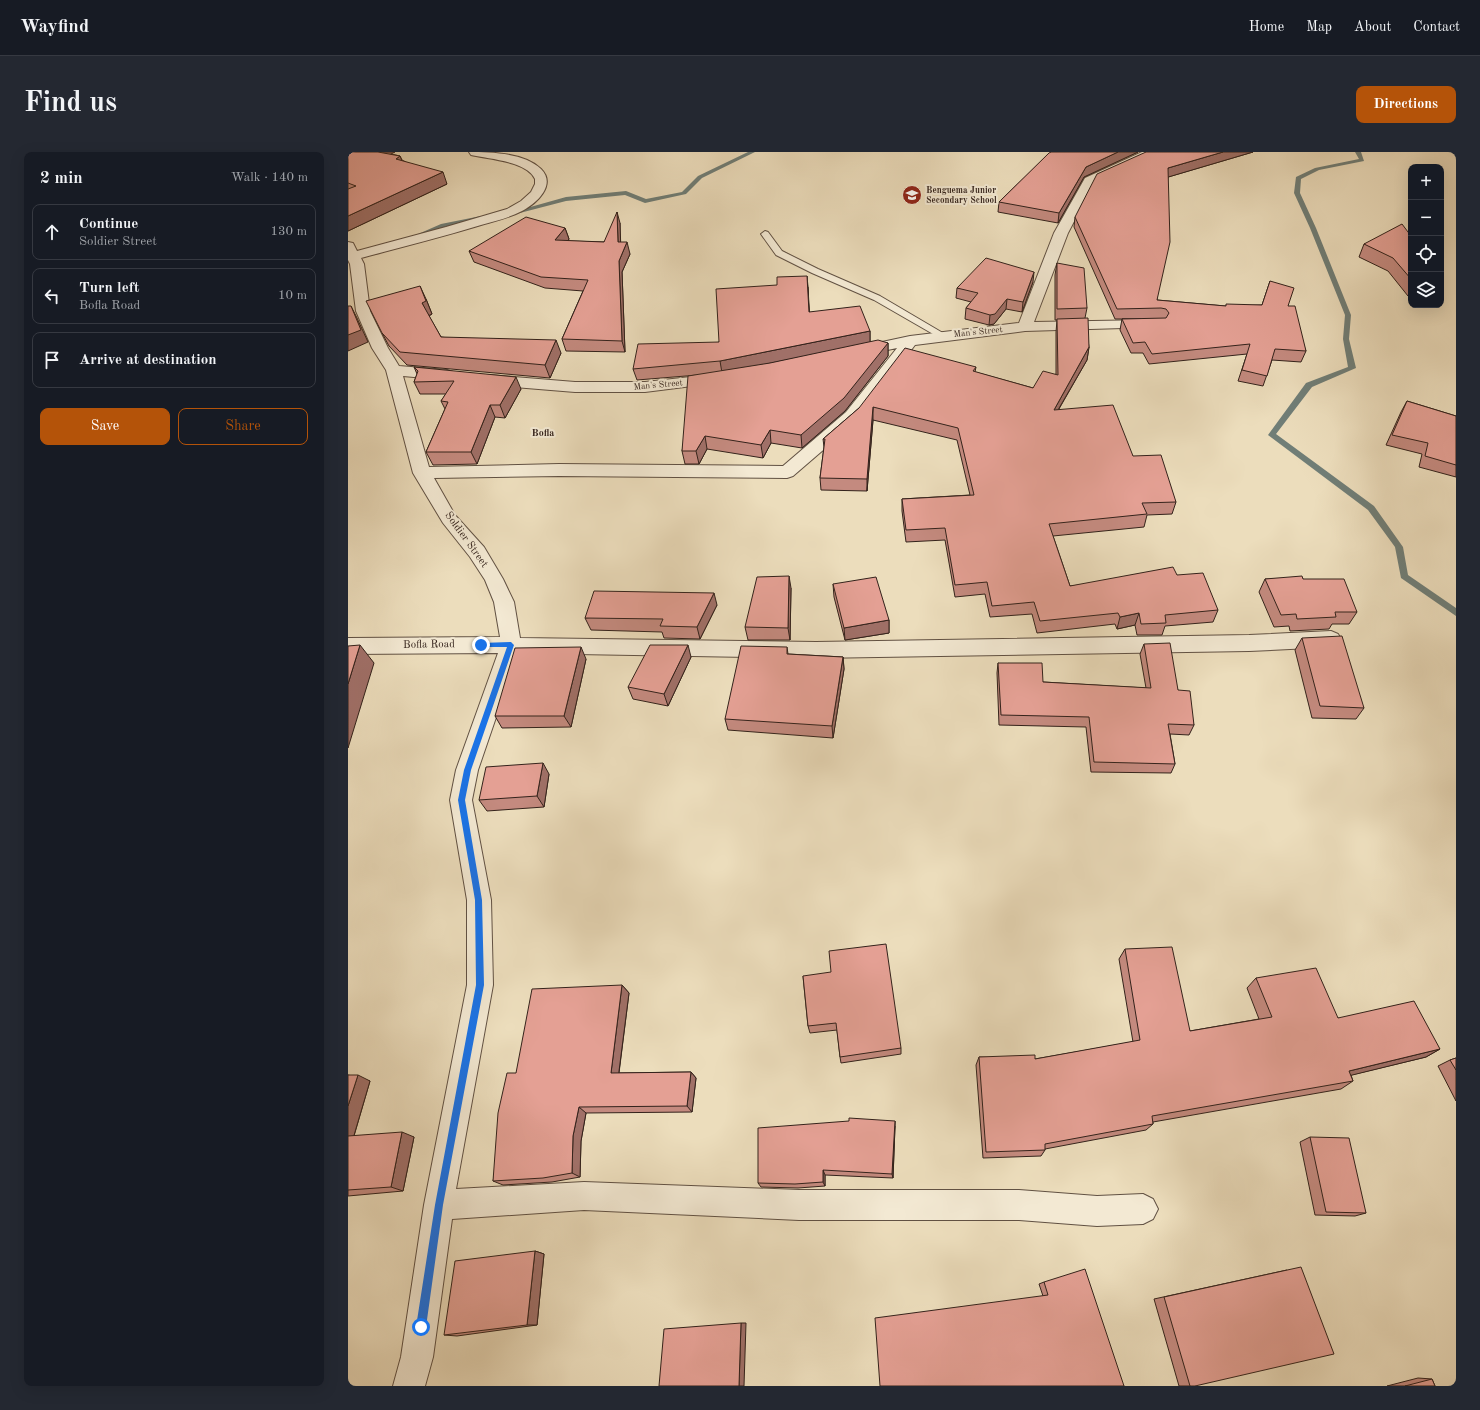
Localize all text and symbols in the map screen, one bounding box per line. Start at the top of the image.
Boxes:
text: Wayfind [20,18,89,37]
text: Home [1249,20,1284,34]
text: Map [1306,20,1332,34]
text: About [1354,20,1391,34]
text: Contact [1413,20,1460,34]
button: Directions [1356,86,1456,123]
text: Find us [24,90,117,118]
map controls [1408,164,1444,308]
button: + [1408,164,1444,200]
text: 2 min [40,170,83,187]
text: Walk · 140 m [231,171,308,184]
school or university icon: Benguema Junior Secondary School [901,184,923,206]
place label: Benguema Junior Secondary School [926,186,997,205]
button: − [1408,200,1444,236]
text: Continue [79,217,138,232]
icon: ahead [41,221,63,243]
text: 130 m [270,225,307,238]
text: Soldier Street [79,235,157,248]
button: locate [1408,236,1444,272]
button: layers [1408,272,1444,308]
text: Turn left [79,281,139,296]
icon: left [41,285,63,307]
text: 10 m [278,289,307,302]
text: Bofla Road [79,299,140,312]
street label: Man's Street [953,325,1003,339]
icon: arrive [41,349,63,371]
text: Arrive at destination [79,353,217,368]
street label: Man's Street [633,378,683,392]
button: Save [40,408,170,445]
button: Share [178,408,308,445]
district label: Bofla [532,428,554,438]
street label: Soldier Street [442,510,490,570]
route end [472,636,490,654]
street label: Bofla Road [403,639,455,651]
route start [412,1318,430,1336]

